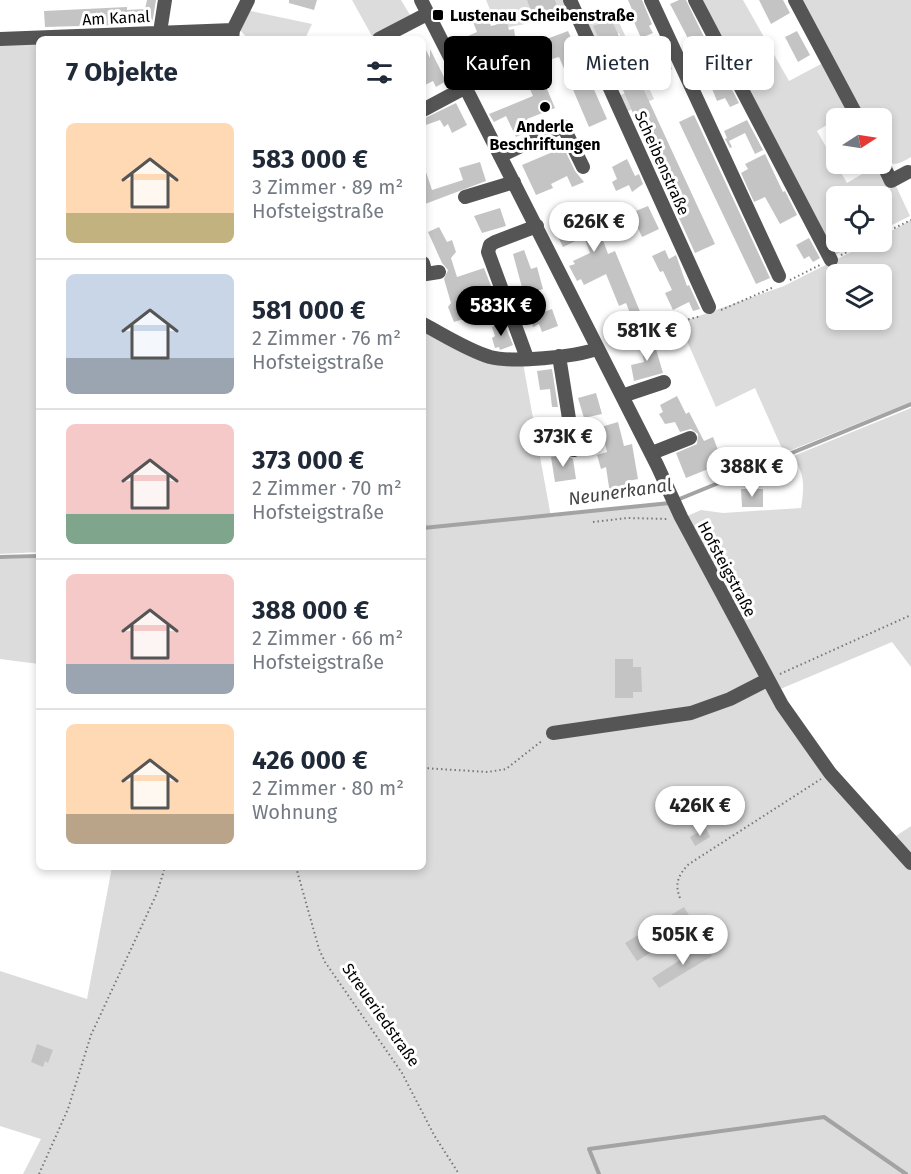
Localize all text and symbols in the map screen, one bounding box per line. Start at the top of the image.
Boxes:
place label: Lustenau Scheibenstraße [450,6,635,25]
street label: Am Kanal [82,7,151,29]
marker: Lustenau Scheibenstraße [431,8,445,22]
chip: Kaufen [444,36,552,90]
chip: Mieten [564,36,671,90]
chip: Filter [683,36,774,90]
icon: filters [363,56,396,89]
text: 7 Objekte [66,57,178,88]
marker: Anderle Beschriftungen [538,100,552,114]
street label: Scheibenstraße [630,108,694,218]
north arrow [826,108,892,174]
map controls [826,108,892,330]
place label: Anderle Beschriftungen [489,117,601,154]
text: 583 000 € [252,144,368,175]
icon: home [114,147,186,219]
text: 3 Zimmer · 89 m² [252,175,403,199]
button: locate [826,186,892,252]
text: Hofsteigstraße [252,199,384,223]
pin: 626K € [545,202,643,253]
text: 626K € [563,209,625,233]
button: layers [826,264,892,330]
pin: 583K € [452,286,550,337]
text: 583K € [470,293,532,317]
text: 581 000 € [252,295,366,326]
icon: home [114,298,186,370]
pin: 581K € [598,311,696,362]
text: 581K € [617,318,677,342]
text: 2 Zimmer · 76 m² [252,326,401,350]
text: Hofsteigstraße [252,350,384,374]
pin: 373K € [514,417,612,468]
text: 373K € [533,424,593,448]
text: 373 000 € [252,445,364,476]
pin: 388K € [703,447,801,498]
icon: home [114,448,186,520]
text: 388K € [721,454,783,478]
water label: Neunerkanal [567,474,673,510]
text: 2 Zimmer · 70 m² [252,476,402,500]
text: Hofsteigstraße [252,500,384,524]
street label: Hofsteigstraße [694,518,760,620]
text: 388 000 € [252,595,369,626]
icon: home [114,598,186,670]
text: 2 Zimmer · 66 m² [252,626,403,650]
text: Hofsteigstraße [252,650,384,674]
text: 426 000 € [252,745,368,776]
icon: home [114,748,186,820]
text: 2 Zimmer · 80 m² [252,776,404,800]
pin: 426K € [651,786,749,837]
text: 426K € [669,793,731,817]
text: Wohnung [252,800,337,824]
pin: 505K € [634,915,732,966]
text: 505K € [652,922,714,946]
street label: Streueriedstraße [338,960,424,1070]

